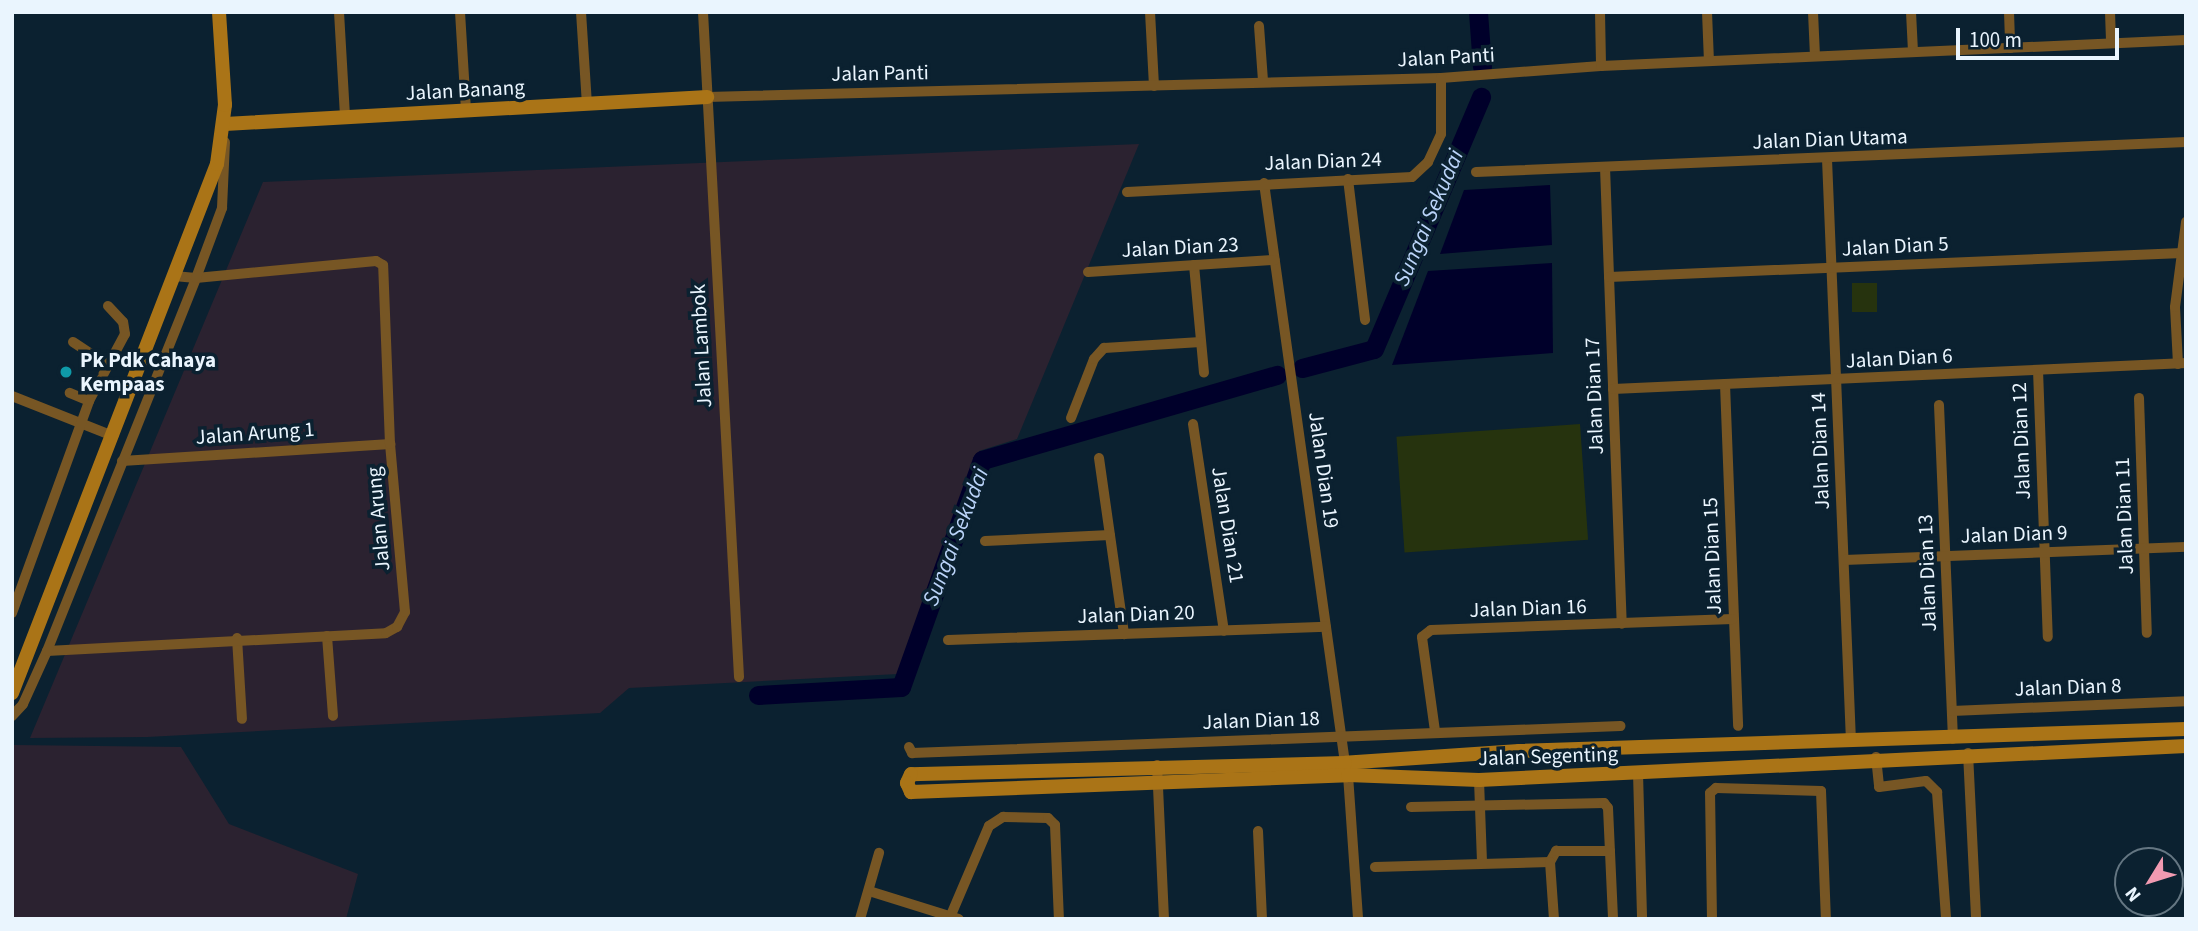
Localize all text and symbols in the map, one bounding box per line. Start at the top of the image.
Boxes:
scale bar [1960,14,2123,58]
text: 100 m [1969,25,2022,55]
street label: Jalan Panti [1397,42,1495,72]
street label: Jalan Panti [831,60,929,86]
street label: Jalan Banang [405,74,525,106]
street label: Jalan Dian Utama [1752,124,1908,154]
street label: Jalan Dian 24 [1264,146,1382,176]
water label: Sungai Sekudai [1388,146,1470,290]
street label: Jalan Dian 23 [1121,231,1239,263]
street label: Jalan Dian 5 [1841,231,1949,261]
street label: Jalan Lambok [685,283,717,409]
street label: Jalan Dian 17 [1579,337,1609,455]
street label: Jalan Dian 6 [1845,343,1953,373]
place label: Pk Pdk Cahaya Kempaas [80,347,216,397]
marker: Pk Pdk Cahaya Kempaas [58,364,74,380]
street label: Jalan Dian 12 [2006,382,2036,500]
street label: Jalan Dian 14 [1805,392,1835,510]
street label: Jalan Dian 19 [1303,410,1345,530]
street label: Jalan Arung 1 [195,416,315,450]
street label: Jalan Dian 11 [2109,457,2139,575]
water label: Sungai Sekudai [917,464,995,610]
street label: Jalan Dian 21 [1206,465,1250,585]
street label: Jalan Arung [361,466,395,572]
street label: Jalan Dian 15 [1697,497,1727,615]
street label: Jalan Dian 13 [1912,514,1942,632]
street label: Jalan Dian 9 [1960,520,2068,548]
street label: Jalan Dian 16 [1469,593,1587,623]
street label: Jalan Dian 20 [1077,599,1195,629]
street label: Jalan Dian 8 [2014,673,2122,701]
street label: Jalan Dian 18 [1202,705,1320,735]
street label: Jalan Segenting [1477,741,1619,771]
north arrow [2114,847,2184,917]
text: N [2119,881,2148,907]

